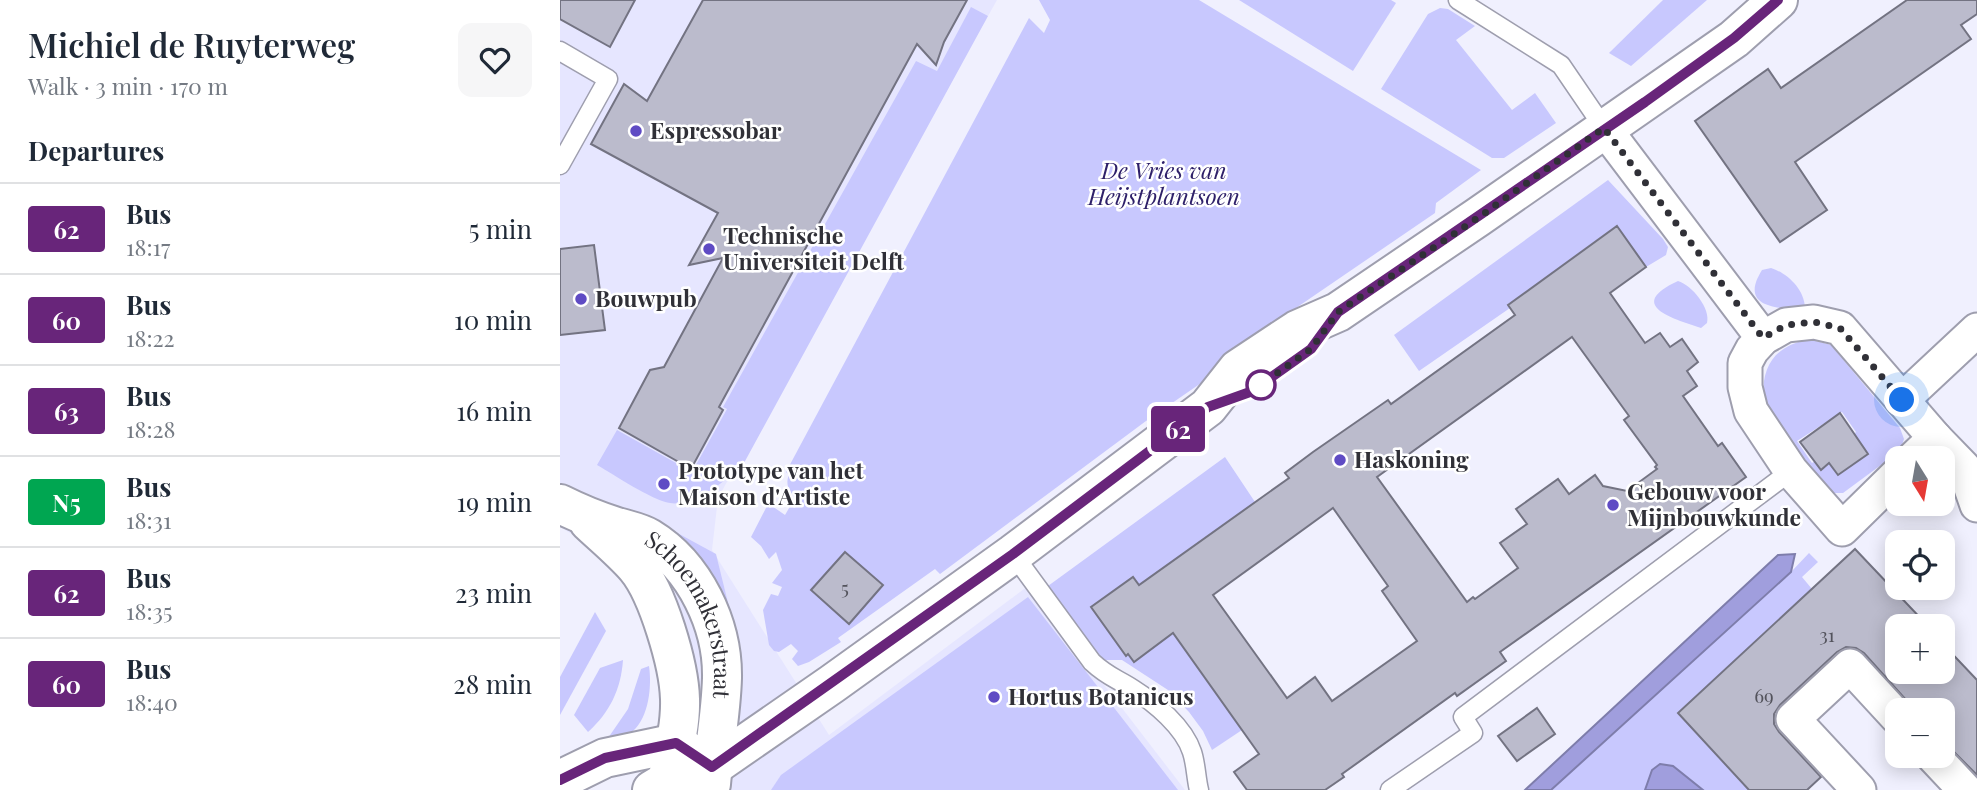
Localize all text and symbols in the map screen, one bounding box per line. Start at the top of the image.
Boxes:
text: Michiel de Ruyterweg [28,22,355,66]
button: heart [458,23,532,97]
text: Walk · 3 min · 170 m [28,70,228,101]
place label: Espressobar [650,114,782,145]
marker: Espressobar [628,123,644,139]
text: Departures [28,133,164,168]
park label: De Vries van Heijstplantsoen [1087,154,1240,211]
text: Bus [126,196,171,231]
text: 5 min [469,211,532,246]
text: 62 [53,213,80,245]
place label: Technische Universiteit Delft [723,219,905,276]
text: 18:17 [126,231,170,262]
marker: Technische Universiteit Delft [701,241,717,257]
place label: Bouwpub [595,282,697,313]
text: Bus [126,287,171,322]
marker: Bouwpub [573,291,589,307]
text: 10 min [454,302,532,337]
text: 60 [52,304,81,336]
text: 18:22 [126,322,175,353]
unlabelled marker [1246,370,1276,400]
text: Bus [126,378,171,413]
your location [1884,382,1919,417]
text: 16 min [456,393,532,428]
text: 63 [54,395,79,427]
line badge: 62 [1146,406,1210,452]
text: 18:28 [126,413,176,444]
text: 62 [1165,413,1191,445]
place label: Haskoning [1354,443,1469,474]
north arrow [1885,446,1955,516]
map controls [1885,446,1955,768]
marker: Haskoning [1332,452,1348,468]
place label: Prototype van het Maison d'Artiste [678,454,864,511]
text: Bus [126,469,171,504]
place label: Gebouw voor Mijnbouwkunde [1627,475,1801,532]
marker: Prototype van het Maison d'Artiste [656,476,672,492]
text: 19 min [456,484,532,519]
text: N5 [52,486,81,518]
marker: Gebouw voor Mijnbouwkunde [1605,497,1621,513]
text: 18:31 [126,504,171,535]
street label: Schoemakerstraat [640,523,739,701]
button: locate [1885,530,1955,600]
text: Bus [126,560,171,595]
house number: 5 [841,574,849,600]
text: 23 min [455,575,532,610]
text: 62 [53,577,80,609]
text: 18:35 [126,595,173,626]
button: + [1885,614,1955,684]
house number: 31 [1819,621,1835,647]
text: Bus [126,651,171,686]
text: 28 min [453,666,532,701]
text: 60 [52,668,81,700]
place label: Hortus Botanicus [1008,680,1194,711]
house number: 69 [1754,682,1774,708]
text: 18:40 [126,686,178,717]
marker: Hortus Botanicus [986,689,1002,705]
button: − [1885,698,1955,768]

